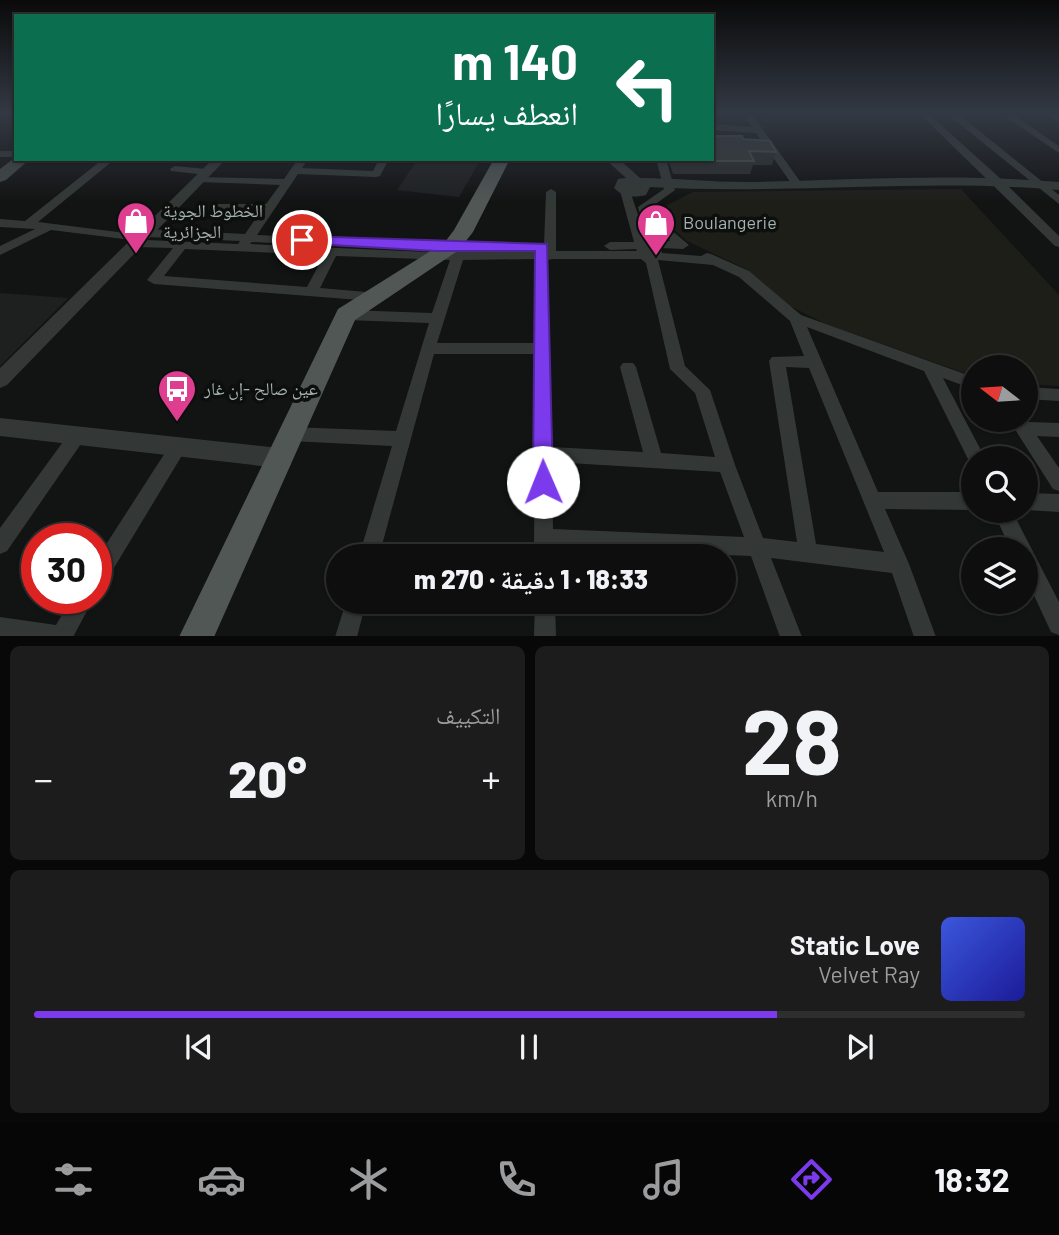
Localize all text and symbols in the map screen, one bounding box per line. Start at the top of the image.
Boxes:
text: 140 m [452,31,578,90]
icon: left [602,42,693,133]
text: انعطف يسارًا [435,93,578,131]
place label: الخطوط الجوية الجزائرية [163,199,263,242]
shop icon: الخطوط الجوية الجزائرية [115,200,157,255]
shop icon: Boulangerie [635,202,677,257]
pin [272,210,332,270]
place label: Boulangerie [683,211,777,233]
icon: arrive [283,221,321,259]
north arrow [961,355,1038,432]
map controls [961,355,1038,614]
bus stop icon: عين صالح -إن غار [156,368,198,423]
place label: عين صالح -إن غار [203,377,318,401]
position arrow [506,445,580,519]
button: search [961,446,1038,523]
speed limit sign: 30 [21,523,112,614]
button: layers [961,537,1038,614]
text: 18:33 · 1 دقيقة · 270 m [414,563,648,594]
text: 28 [742,684,842,793]
text: التكييف [436,701,501,729]
text: 20° [228,746,307,808]
text: − [34,755,53,801]
text: + [481,755,501,801]
text: km/h [766,784,818,812]
text: Static Love [790,929,920,960]
text: Velvet Ray [818,960,920,988]
icon: previous [180,1028,218,1066]
icon: pause [510,1028,548,1066]
icon: next [841,1028,879,1066]
icon: filters [49,1155,98,1204]
icon: car [197,1155,246,1204]
icon: climate [344,1155,393,1204]
icon: phone [492,1155,541,1204]
icon: music [639,1155,688,1204]
icon: directions [787,1155,836,1204]
text: 18:32 [934,1160,1010,1198]

